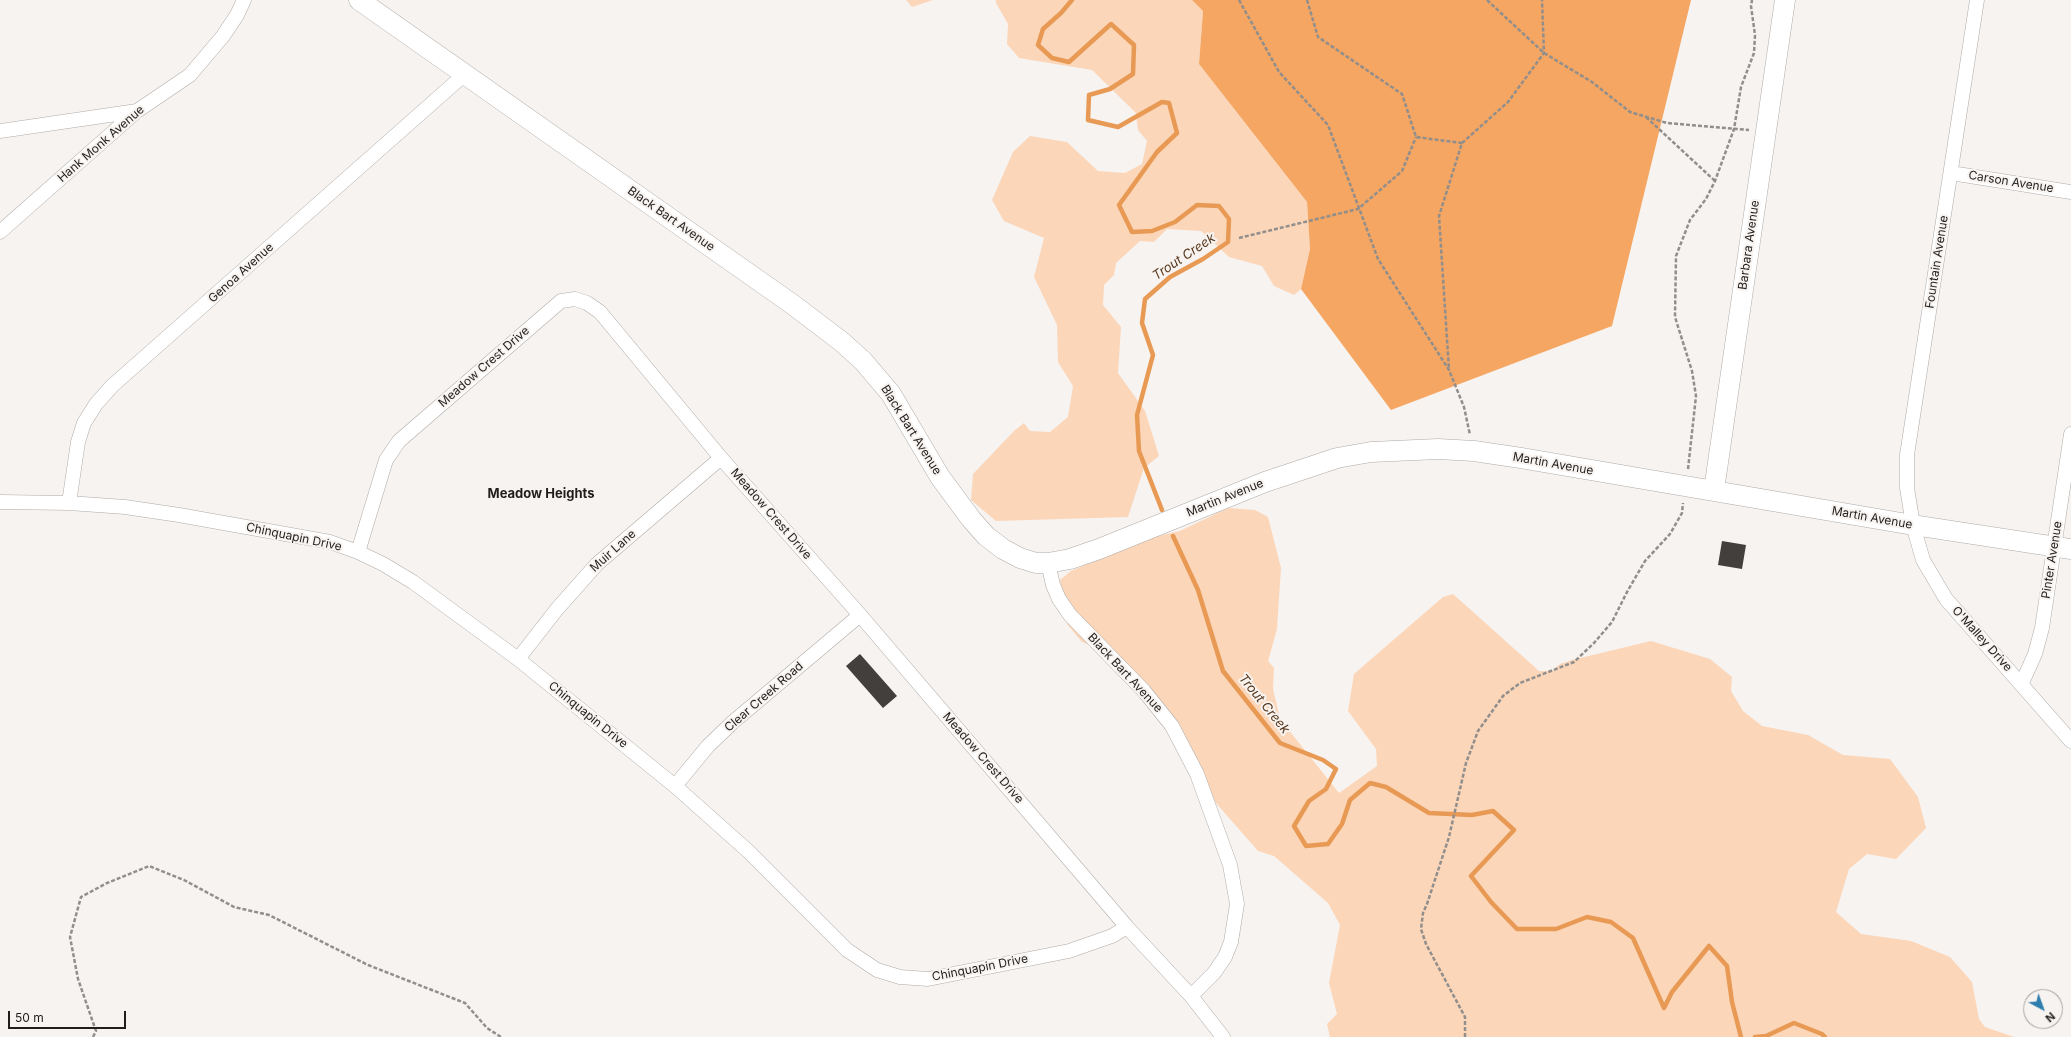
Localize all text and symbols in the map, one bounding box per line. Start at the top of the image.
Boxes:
street label: Hank Monk Avenue [55,103,147,185]
street label: Carson Avenue [1967,168,2055,196]
street label: Black Bart Avenue [625,184,717,254]
street label: Barbara Avenue [1736,199,1762,291]
street label: Fountain Avenue [1923,214,1951,310]
water label: Trout Creek [1150,230,1218,284]
street label: Genoa Avenue [205,240,277,306]
street label: Meadow Crest Drive [436,324,532,410]
street label: Black Bart Avenue [878,382,944,478]
street label: Martin Avenue [1512,450,1594,478]
street label: Meadow Crest Drive [728,466,814,562]
street label: Martin Avenue [1184,476,1266,520]
district label: Meadow Heights [488,486,594,502]
street label: Martin Avenue [1831,504,1913,532]
street label: Chinquapin Drive [245,520,343,554]
street label: Pinter Avenue [2039,520,2065,600]
street label: Muir Lane [587,527,639,575]
street label: O'Malley Drive [1949,603,2015,675]
street label: Black Bart Avenue [1085,630,1165,716]
street label: Clear Creek Road [722,659,806,735]
water label: Trout Creek [1235,671,1293,737]
street label: Chinquapin Drive [546,679,630,751]
street label: Meadow Crest Drive [940,710,1026,806]
street label: Chinquapin Drive [931,952,1029,984]
north arrow [2023,989,2063,1029]
scale bar [10,1003,128,1029]
text: N [2042,1009,2058,1025]
text: 50 m [15,1010,44,1025]

